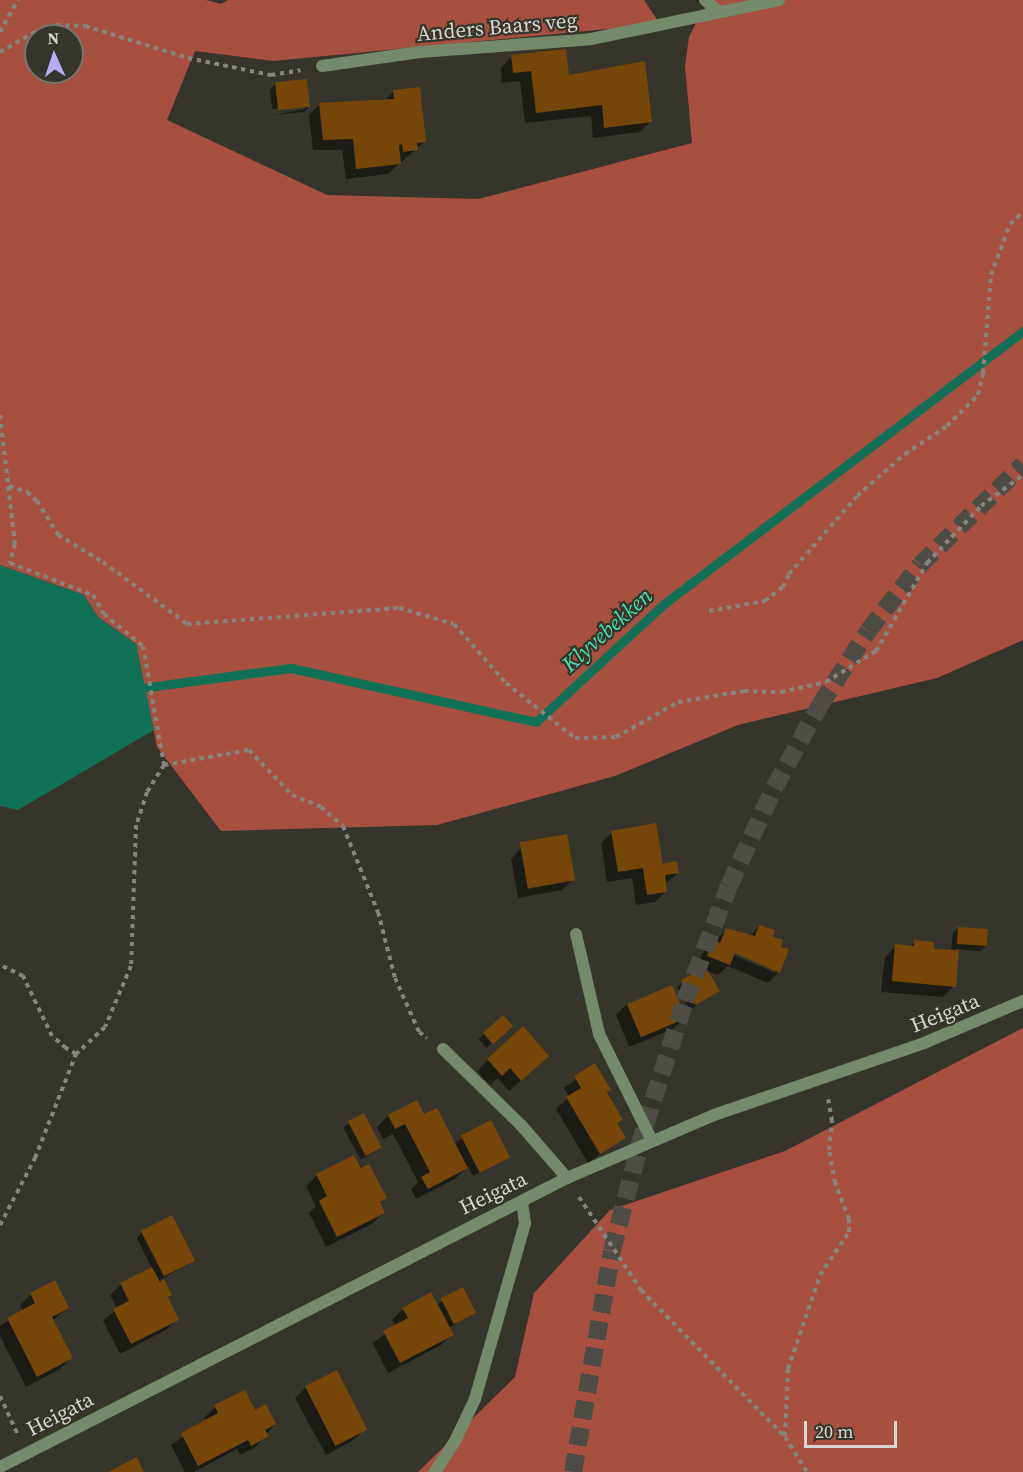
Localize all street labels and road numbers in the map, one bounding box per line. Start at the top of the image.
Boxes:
street label: Anders Baars veg [416,7,578,47]
street label: Heigata [907,988,983,1038]
street label: Heigata [455,1166,531,1220]
street label: Heigata [22,1386,98,1442]

